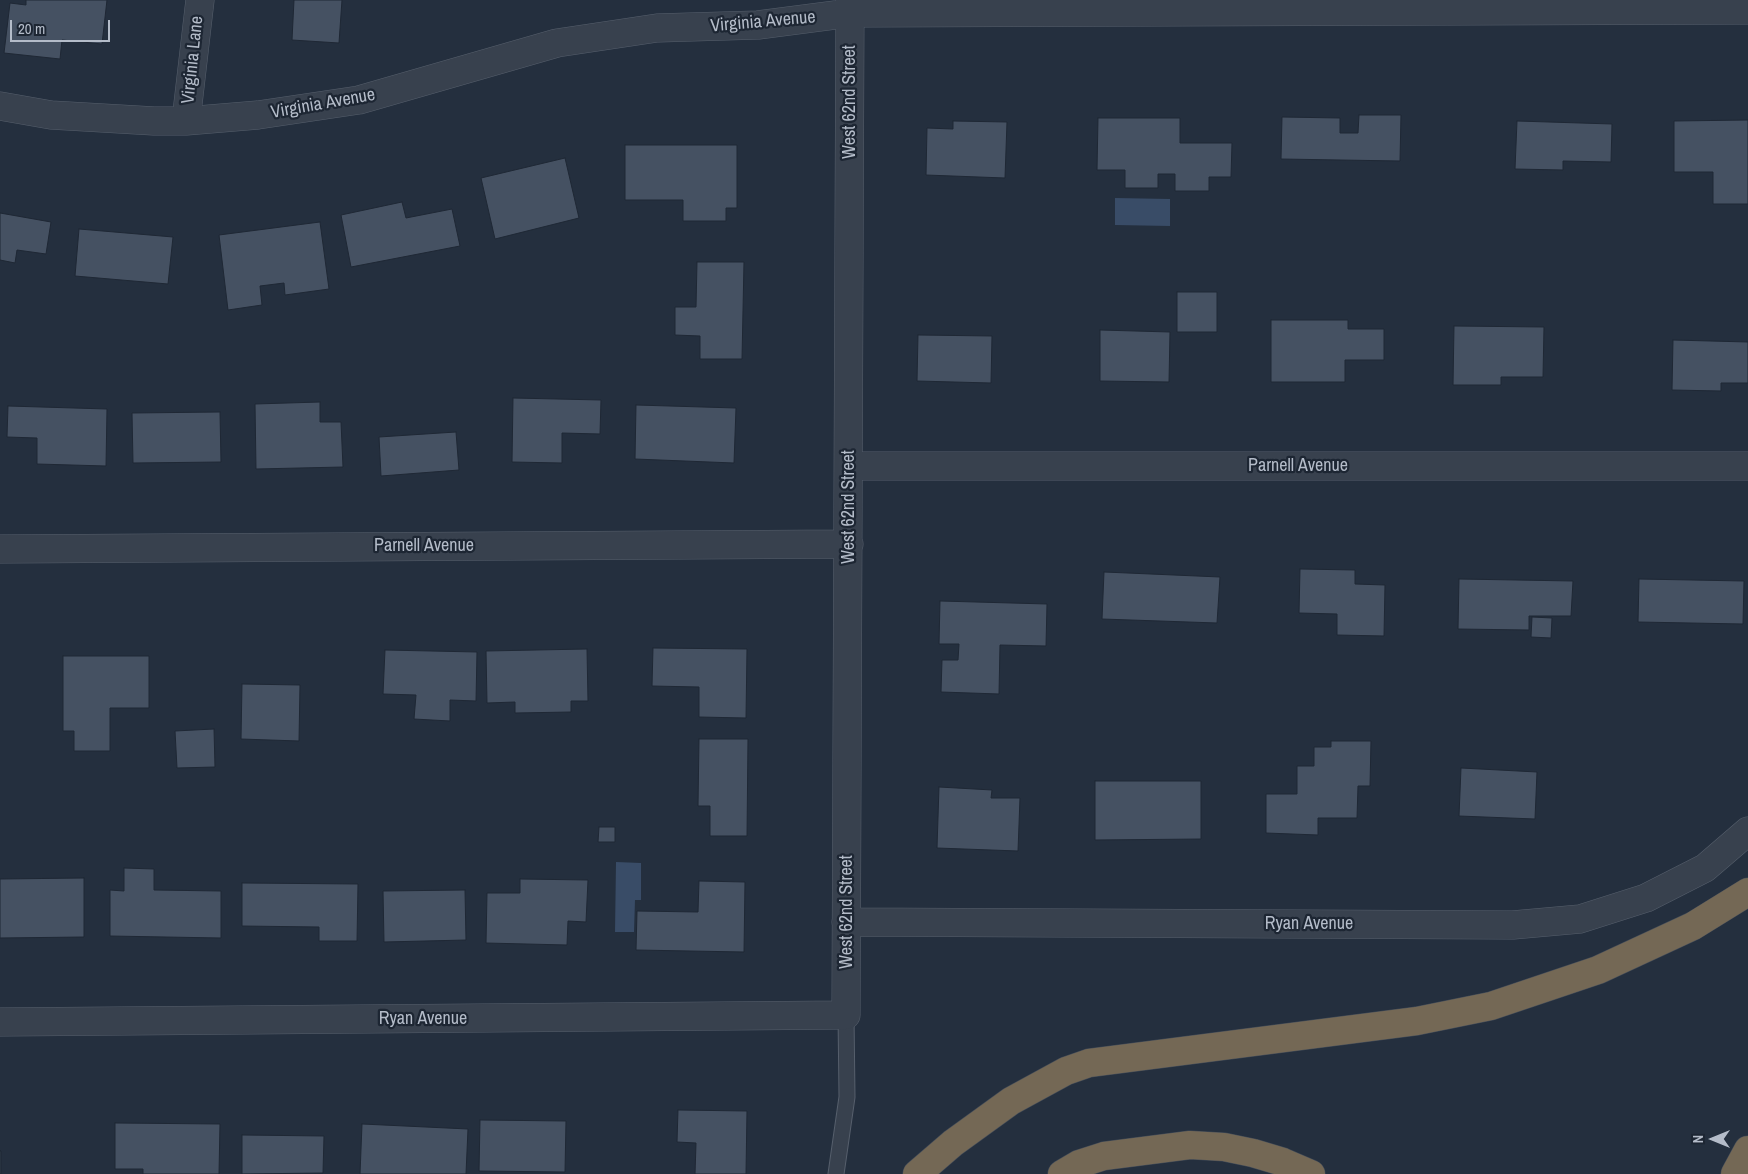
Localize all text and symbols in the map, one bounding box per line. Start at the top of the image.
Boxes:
street label: Virginia Avenue [710,7,816,37]
scale bar [12,10,112,42]
street label: Virginia Lane [178,15,208,105]
text: 20 m [18,18,45,39]
street label: West 62nd Street [839,45,861,159]
street label: Virginia Avenue [269,84,377,124]
street label: West 62nd Street [838,450,860,564]
street label: Parnell Avenue [1248,455,1348,477]
street label: Parnell Avenue [374,535,474,557]
street label: West 62nd Street [836,855,858,969]
street label: Ryan Avenue [1265,913,1353,935]
street label: Ryan Avenue [379,1008,467,1030]
north arrow [1688,1114,1738,1164]
text: N [1689,1135,1707,1143]

